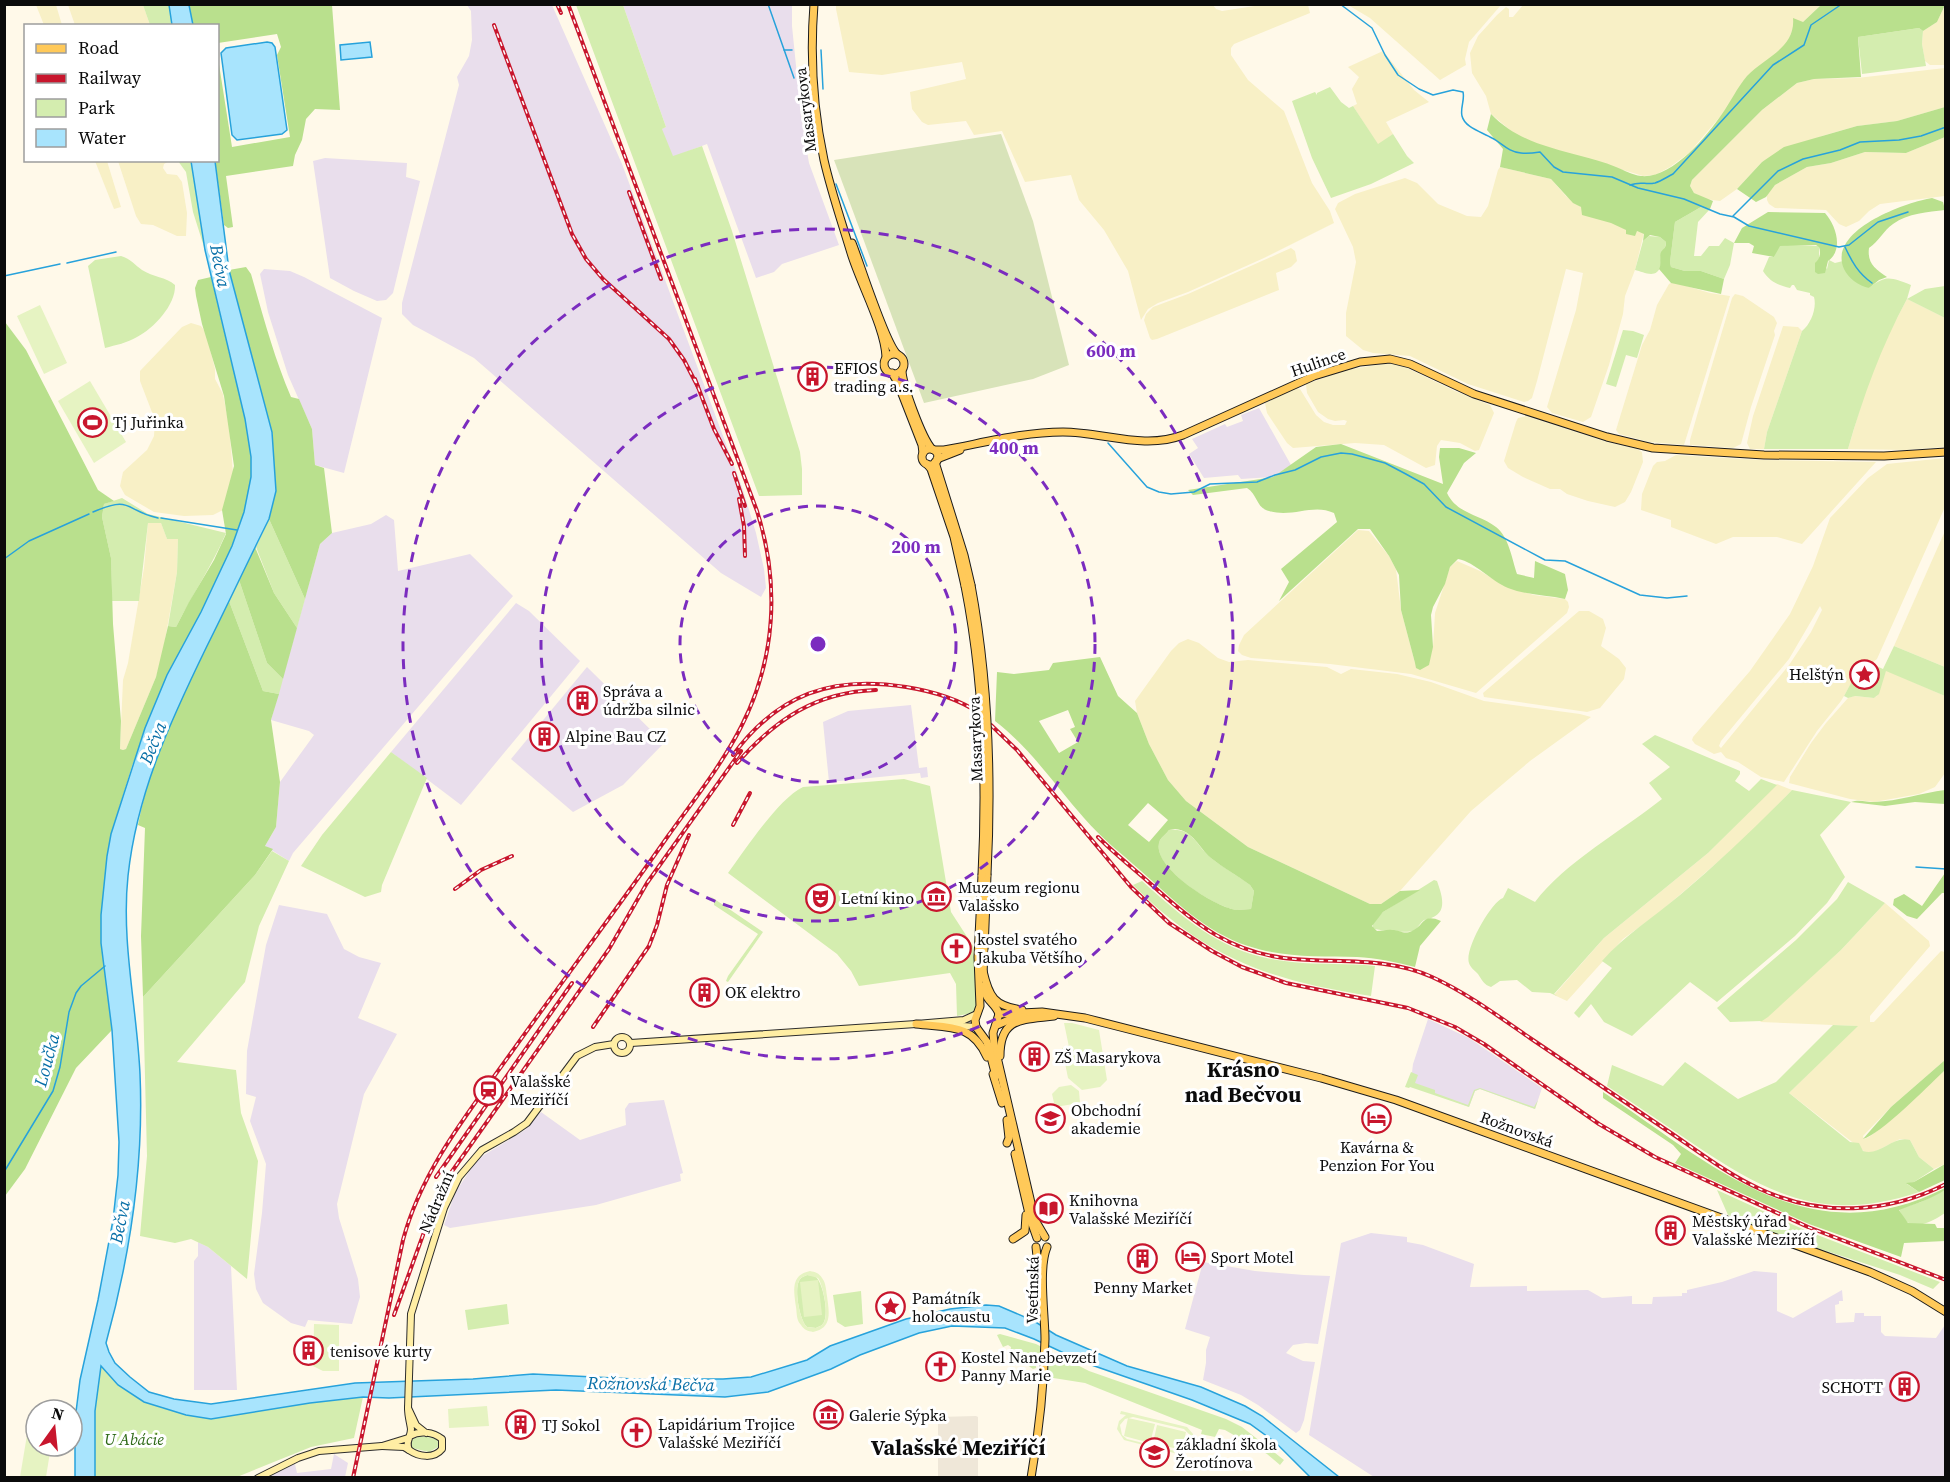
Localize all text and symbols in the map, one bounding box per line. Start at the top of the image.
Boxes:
legend [24,24,219,162]
text: Road [78,35,119,60]
text: Railway [78,65,142,90]
street label: Masarykova [789,66,821,154]
text: Park [78,95,115,120]
text: Water [78,125,126,150]
water label: Bečva [204,241,237,290]
text: 600 m [1086,338,1136,363]
street label: Hulince [1288,342,1348,382]
place label: EFIOS trading a.s. [834,357,914,397]
building icon: EFIOS trading a.s. [797,361,829,393]
sports icon: Tj Juřinka [76,406,108,438]
place label: Tj Juřinka [113,411,185,433]
text: 400 m [989,435,1039,460]
text: 200 m [891,534,941,559]
centre of rings [808,634,828,654]
place icon: Helštýn [1849,658,1881,690]
place label: Helštýn [1789,663,1844,685]
place label: Správa a údržba silnic [603,680,695,720]
building icon: Správa a údržba silnic [566,684,598,716]
street label: Masarykova [962,695,987,782]
water label: Bečva [132,717,172,769]
building icon: Alpine Bau CZ [528,720,560,752]
place label: Alpine Bau CZ [565,725,666,747]
place label: Muzeum regionu Valašsko [958,876,1080,916]
museum icon: Muzeum regionu Valašsko [921,880,953,912]
theatre icon: Letní kino [804,882,836,914]
place label: Letní kino [841,887,914,909]
place label: kostel svatého Jakuba Většího [976,928,1083,968]
church icon: kostel svatého Jakuba Většího [940,932,972,964]
building icon: OK elektro [688,976,720,1008]
place label: OK elektro [725,981,801,1003]
water label: Loučka [27,1030,66,1090]
building icon: ZŠ Masarykova [1018,1041,1050,1073]
place label: ZŠ Masarykova [1055,1046,1162,1068]
district label: Krásno nad Bečvou [1185,1054,1301,1109]
place label: Valašské Meziříčí [510,1070,571,1110]
station icon: Valašské Meziříčí [473,1074,505,1106]
place label: Obchodní akademie [1071,1099,1141,1139]
school or university icon: Obchodní akademie [1034,1103,1066,1135]
hotel icon: Kavárna & Penzion For You [1361,1103,1393,1135]
street label: Rožnovská [1477,1106,1557,1153]
place label: Kavárna & Penzion For You [1319,1136,1435,1176]
street label: Nádražní [413,1167,459,1236]
place label: Knihovna Valašské Meziříčí [1069,1189,1192,1229]
library icon: Knihovna Valašské Meziříčí [1032,1193,1064,1225]
water label: Bečva [103,1198,136,1247]
place label: Městský úřad Valašské Meziříčí [1692,1210,1815,1250]
building icon: Městský úřad Valašské Meziříčí [1655,1214,1687,1246]
hotel icon: Sport Motel [1174,1241,1206,1273]
building icon: Penny Market [1127,1243,1159,1275]
place label: Sport Motel [1211,1246,1294,1268]
street label: Vsetínská [1020,1255,1044,1324]
place label: Penny Market [1094,1276,1193,1298]
place label: Památník holocaustu [912,1287,991,1327]
place icon: Památník holocaustu [875,1291,907,1323]
building icon: tenisové kurty [293,1335,325,1367]
place label: tenisové kurty [330,1340,433,1362]
place label: Kostel Nanebevzetí Panny Marie [961,1346,1097,1386]
church icon: Kostel Nanebevzetí Panny Marie [924,1350,956,1382]
water label: Rožnovská Bečva [586,1370,716,1397]
building icon: SCHOTT [1888,1371,1920,1403]
place label: SCHOTT [1822,1376,1883,1398]
north arrow [24,1398,84,1458]
museum icon: Galerie Sýpka [812,1399,844,1431]
text: N [49,1401,67,1426]
place label: Galerie Sýpka [849,1404,947,1426]
building icon: TJ Sokol [505,1409,537,1441]
place label: Lapidárium Trojice Valašské Meziříčí [658,1413,795,1453]
place label: TJ Sokol [542,1414,600,1436]
church icon: Lapidárium Trojice Valašské Meziříčí [621,1417,653,1449]
park label: U Abácie [104,1428,164,1450]
district label: Valašské Meziříčí [871,1432,1045,1462]
place label: základní škola Žerotínova [1176,1433,1278,1473]
school or university icon: základní škola Žerotínova [1139,1437,1171,1469]

